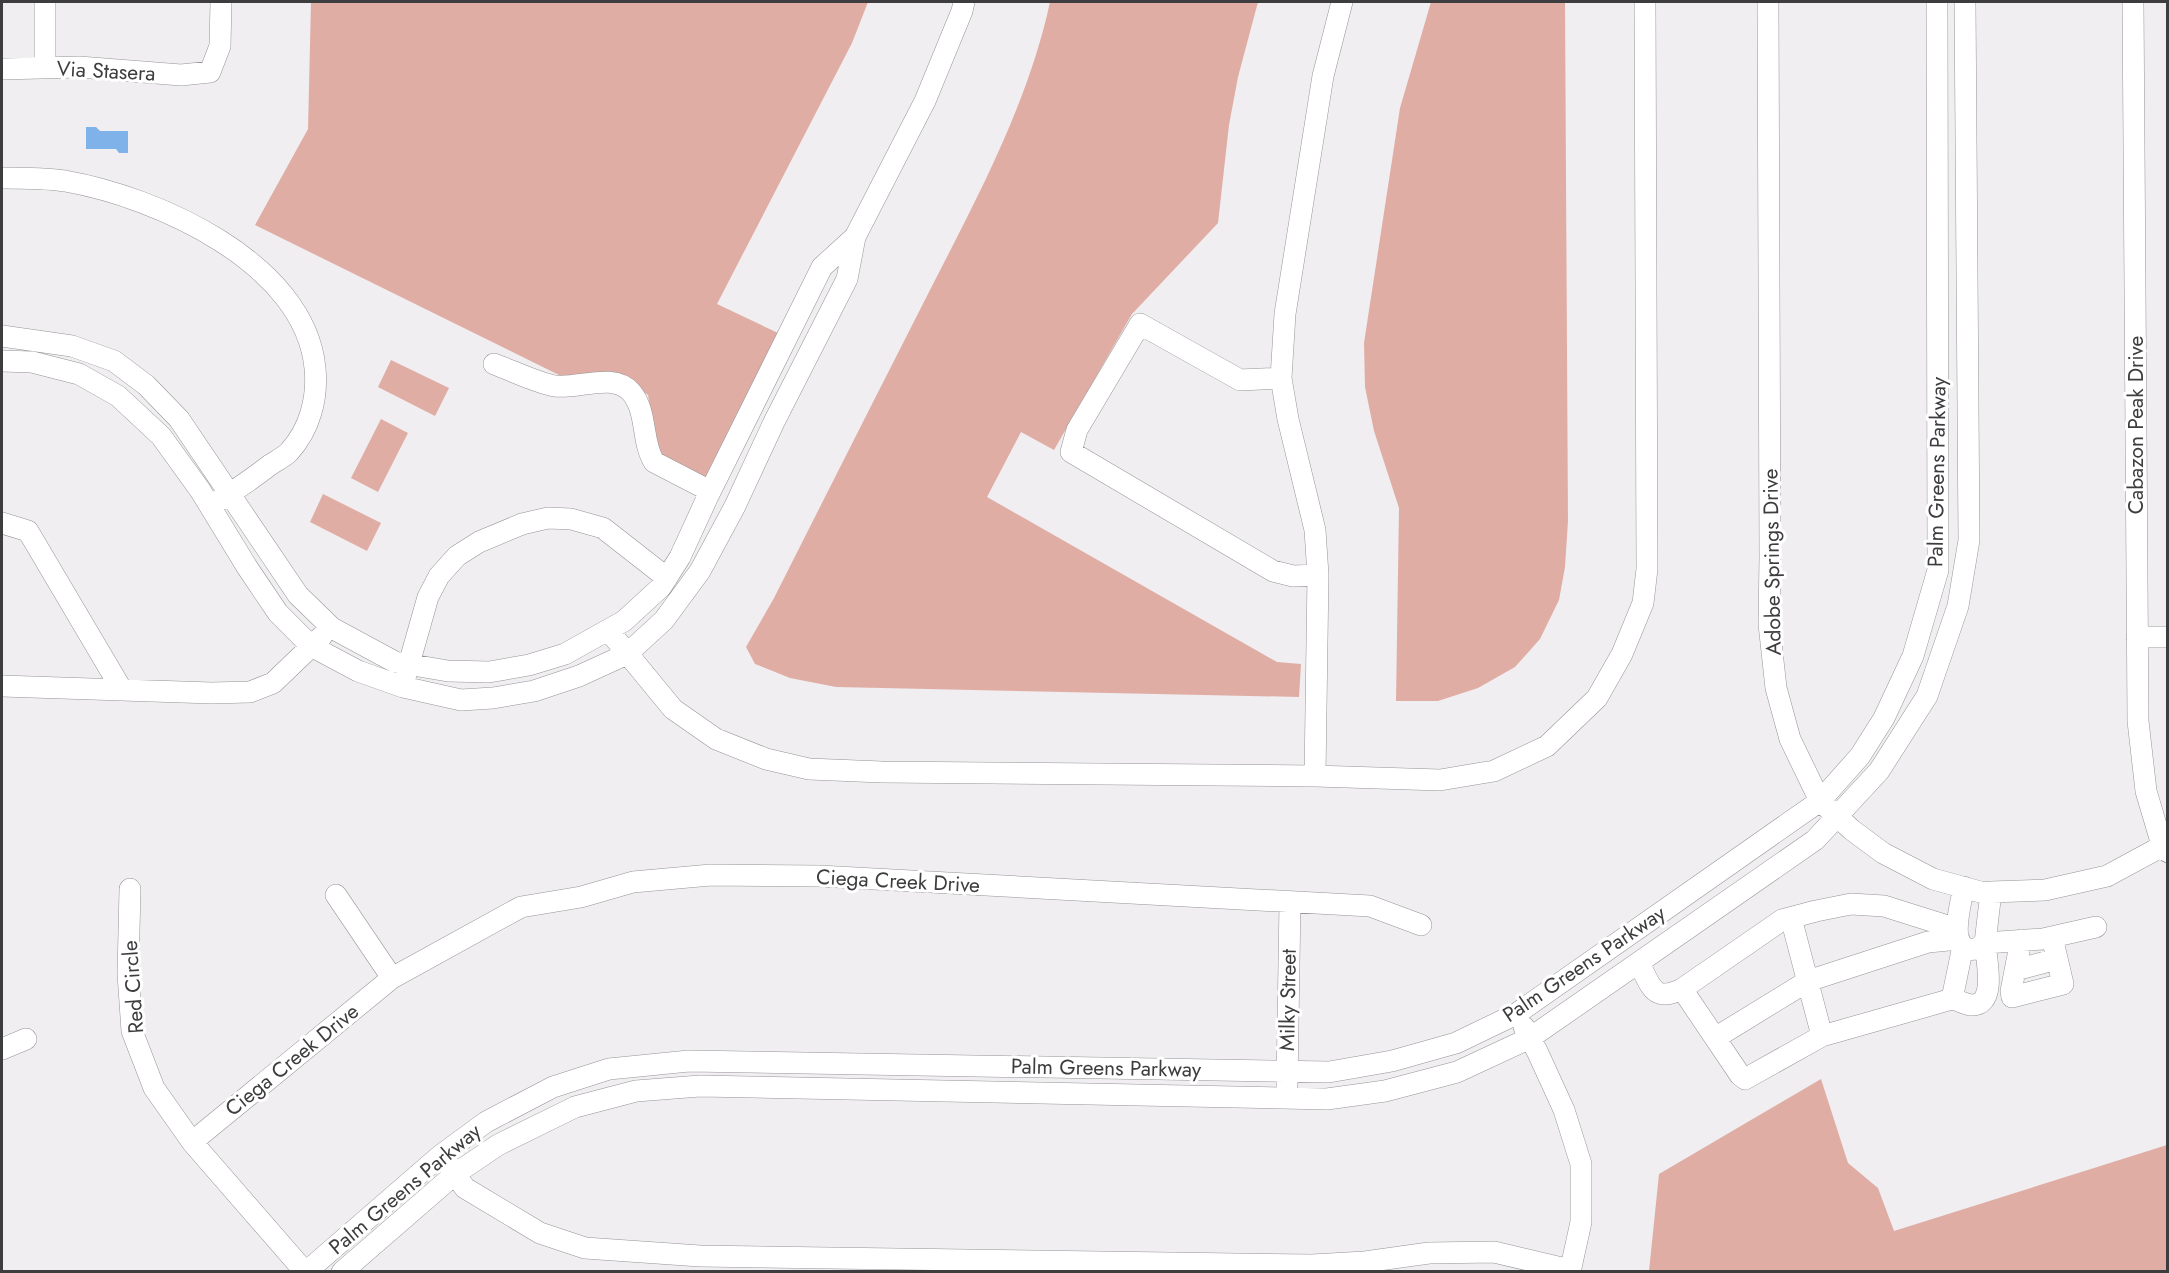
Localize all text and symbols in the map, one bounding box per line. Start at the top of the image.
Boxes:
street label: Via Stasera [56,53,156,89]
street label: Cabazon Peak Drive [2121,335,2151,514]
street label: Palm Greens Parkway [1920,376,1954,567]
street label: Adobe Springs Drive [1755,468,1789,656]
street label: Ciega Creek Drive [815,862,981,900]
street label: Palm Greens Parkway [1497,898,1672,1030]
street label: Red Circle [115,939,151,1035]
street label: Milky Street [1272,948,1304,1052]
street label: Ciega Creek Drive [219,997,365,1123]
street label: Palm Greens Parkway [1011,1051,1202,1085]
street label: Palm Greens Parkway [322,1116,488,1262]

